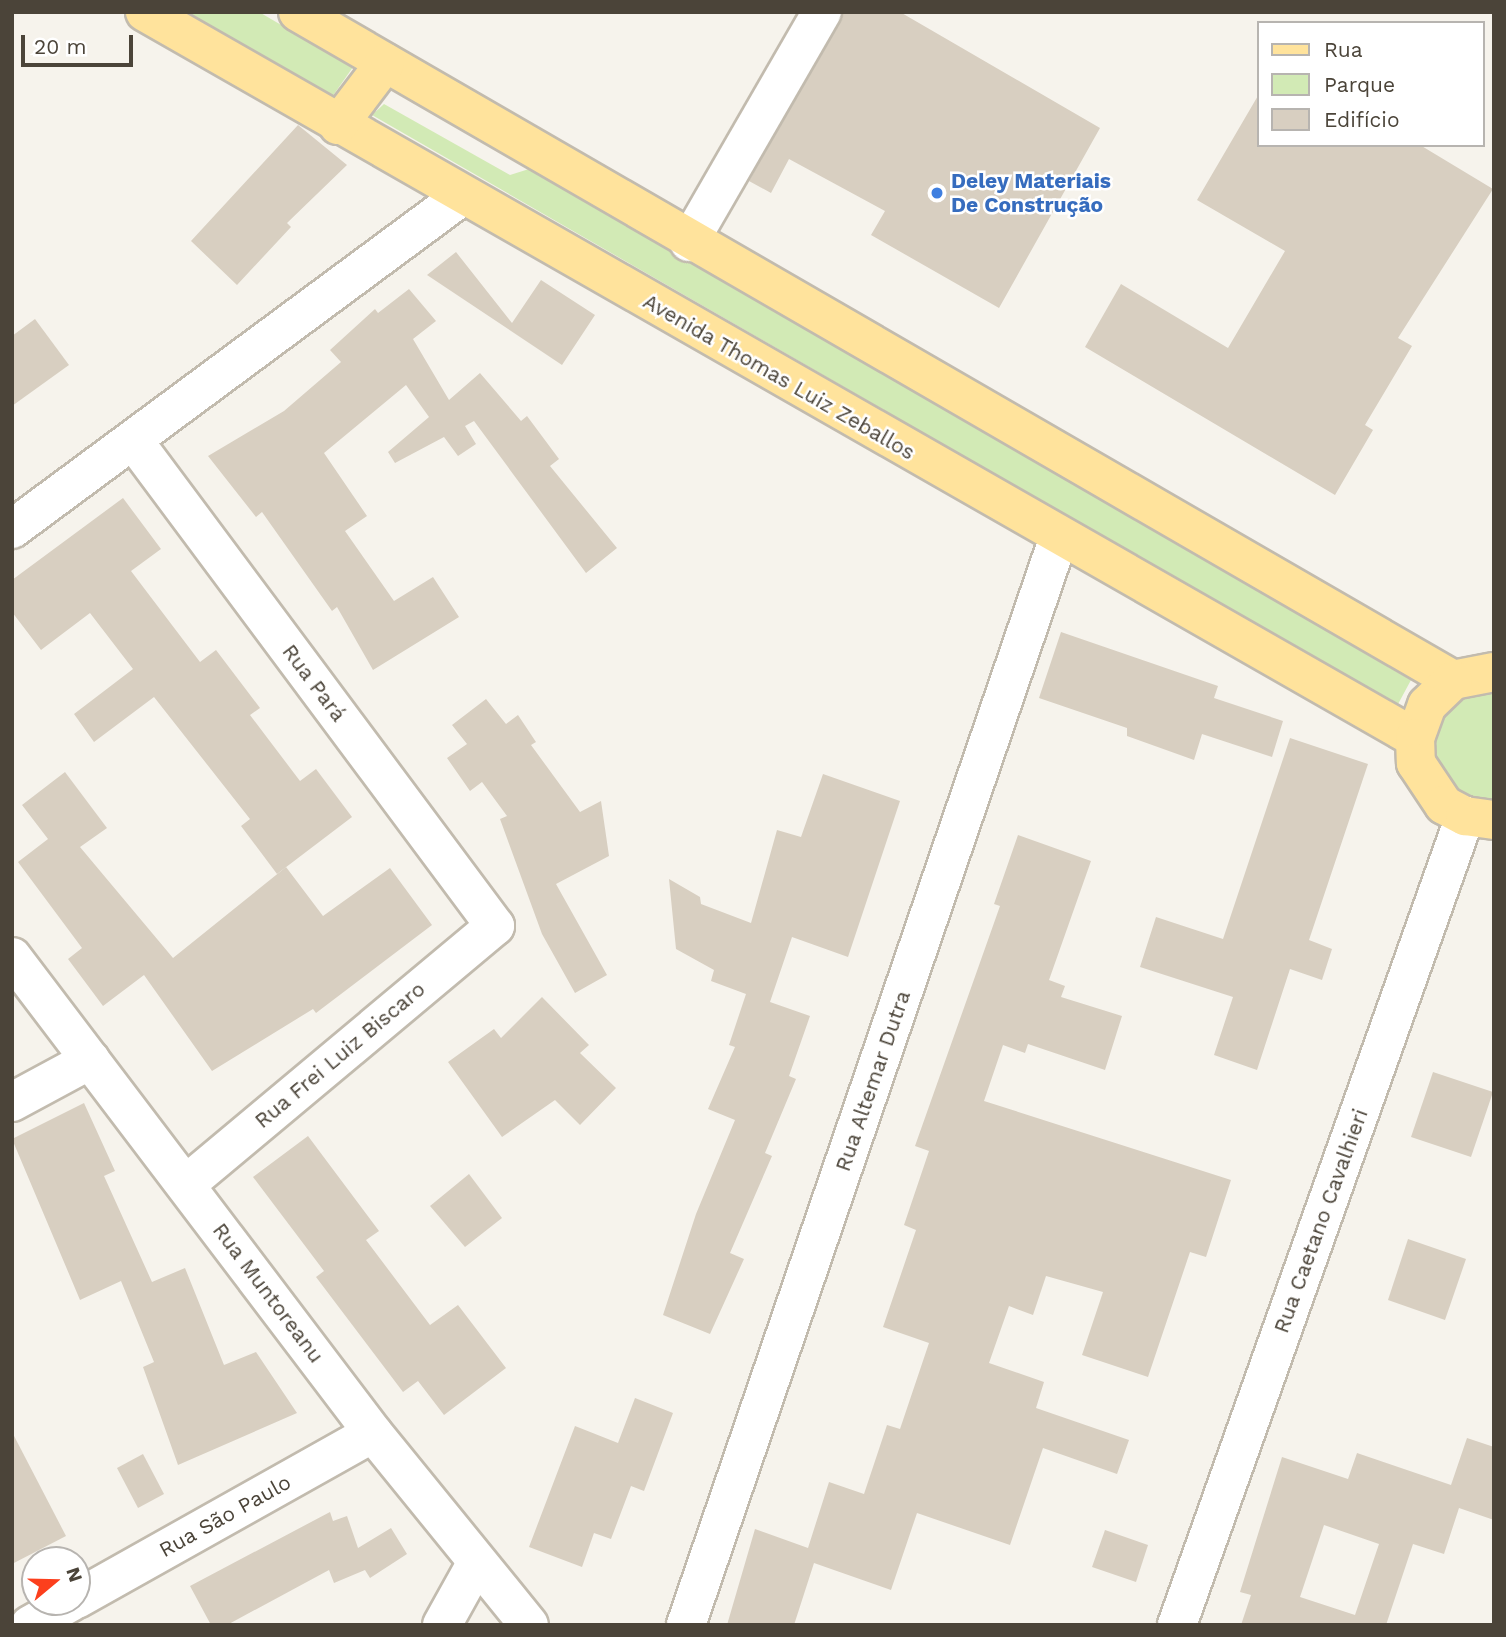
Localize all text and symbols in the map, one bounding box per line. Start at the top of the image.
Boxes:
scale bar [24,21,136,65]
legend [1258,21,1485,147]
text: 20 m [34,34,86,59]
text: Rua [1324,37,1363,62]
text: Parque [1324,72,1395,97]
text: Edifício [1324,107,1400,132]
place label: Deley Materiais De Construção [951,168,1111,218]
marker: Deley Materiais De Construção [929,185,945,201]
street label: Avenida Thomas Luiz Zeballos [638,288,920,466]
street label: Rua Pará [277,639,351,727]
street label: Rua Frei Luiz Biscaro [250,976,430,1134]
street label: Rua Altemar Dutra [830,987,916,1175]
street label: Rua Caetano Cavalhieri [1269,1105,1373,1337]
street label: Rua Muntoreanu [207,1218,329,1368]
street label: Rua São Paulo [154,1469,296,1563]
north arrow [21,1546,91,1616]
text: N [61,1564,88,1585]

